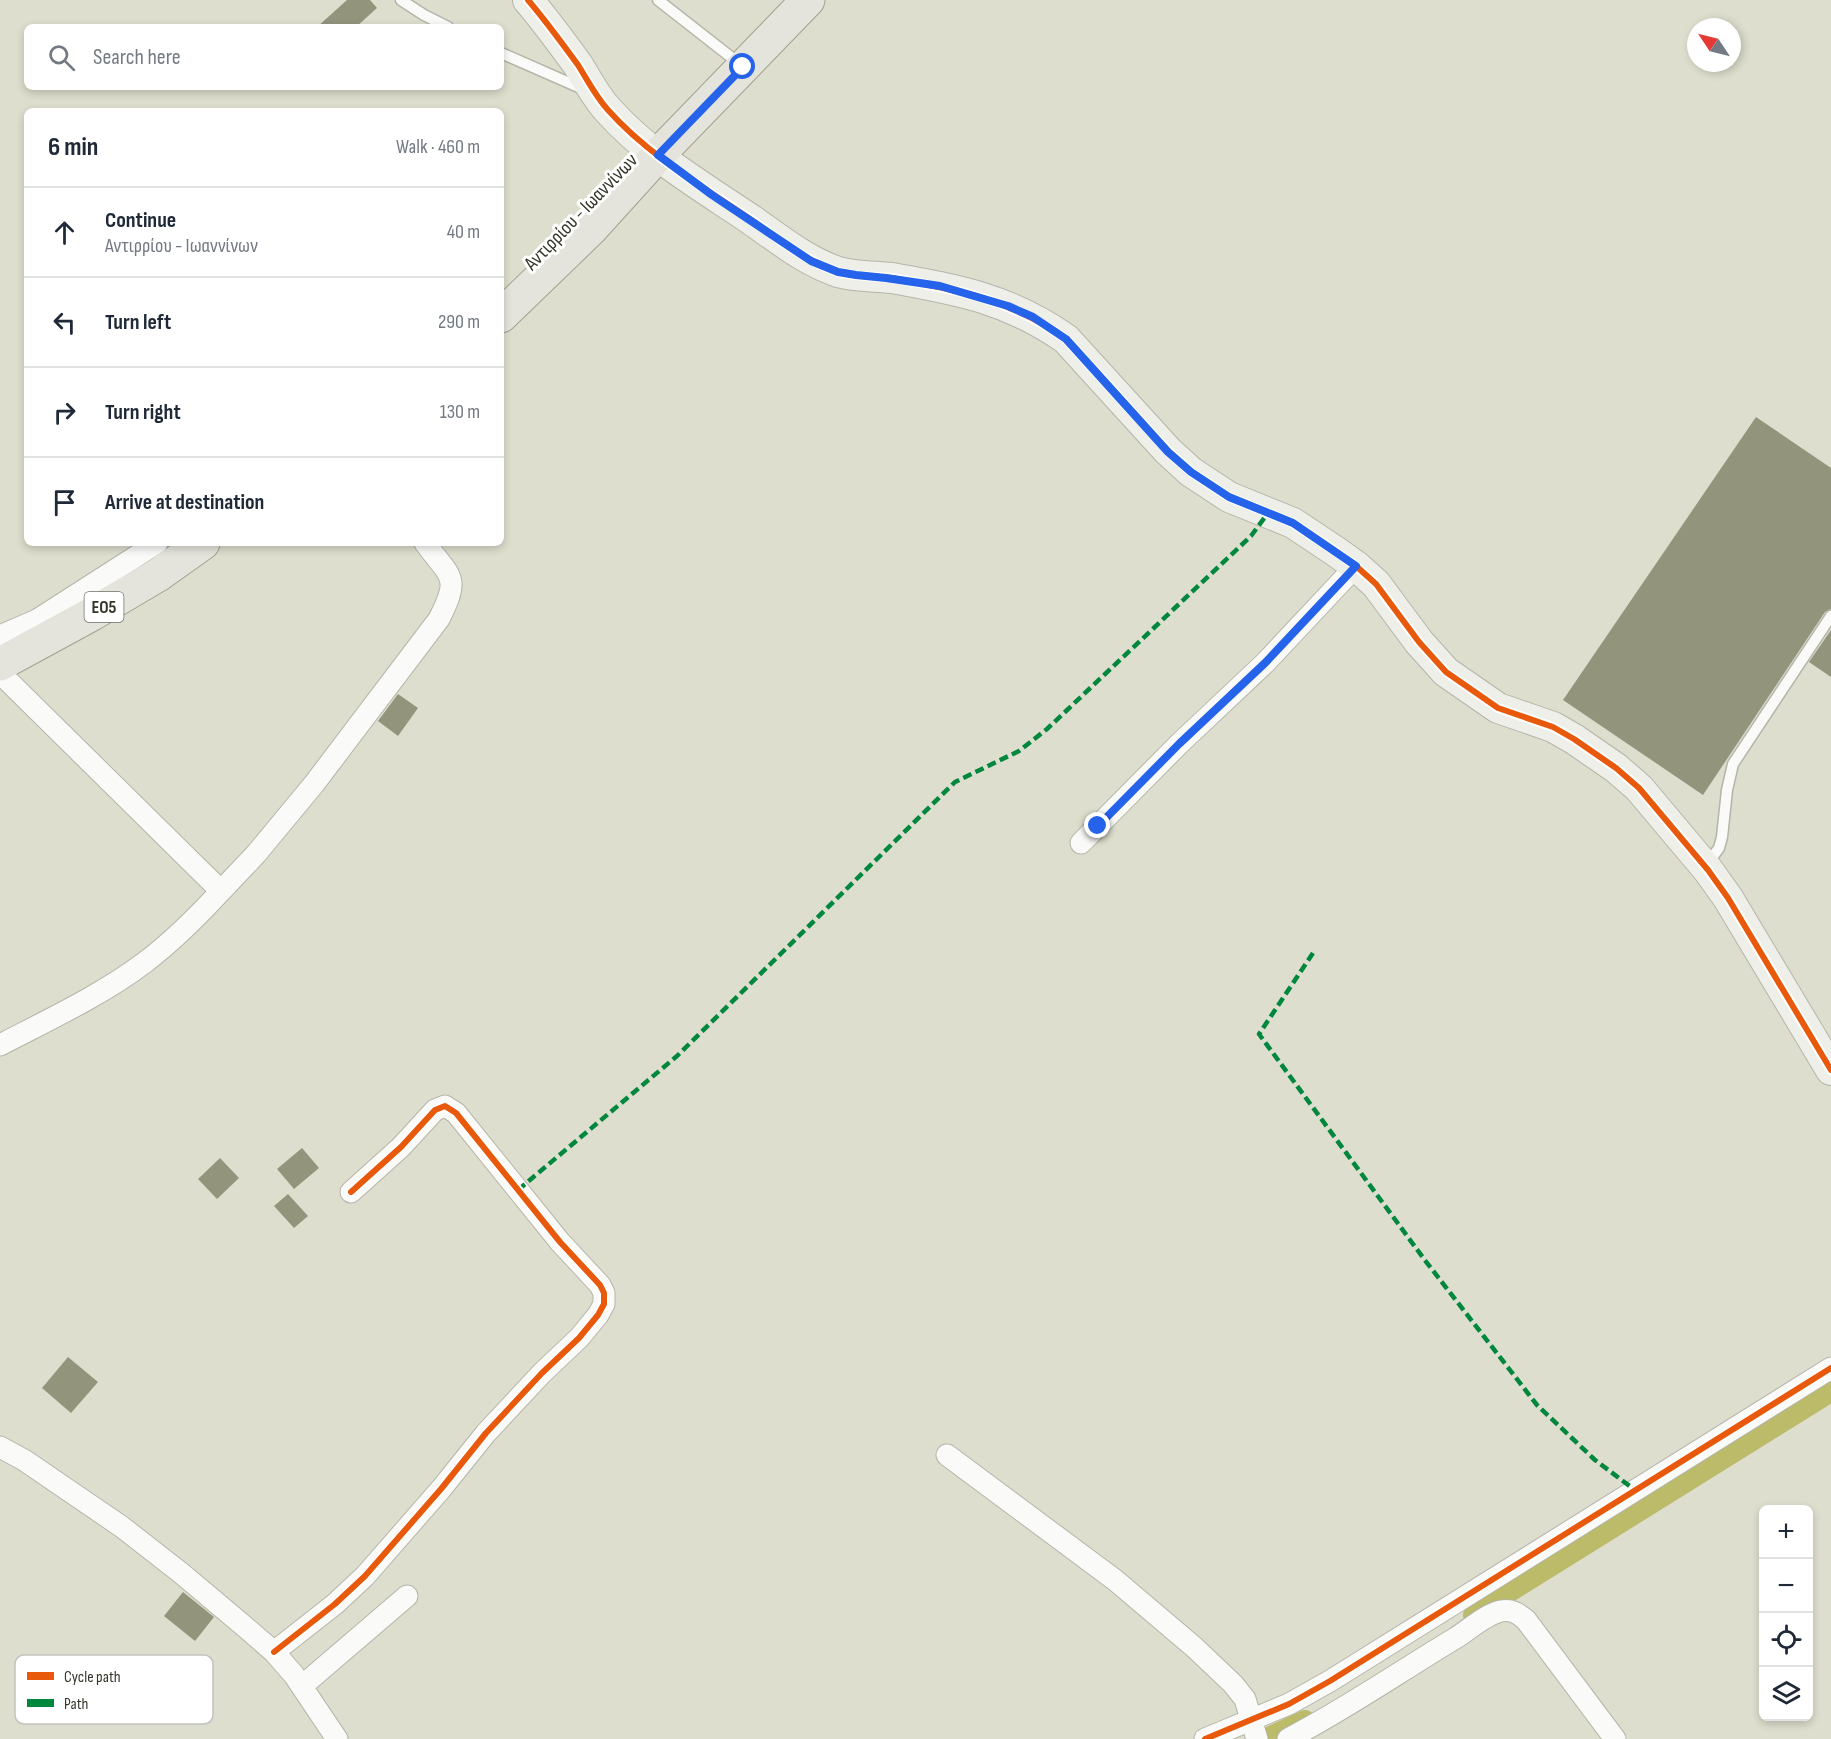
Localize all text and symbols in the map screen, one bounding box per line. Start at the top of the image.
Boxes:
north arrow [1687,18,1741,72]
search box [24,24,504,90]
icon: search [45,41,78,74]
text: Search here [93,44,180,71]
route start [729,53,755,79]
text: 6 min [48,132,98,163]
text: Walk · 460 m [396,135,480,159]
street label: Αντιρρίου - Ιωαννίνων [519,149,643,276]
text: Continue [105,207,176,234]
icon: ahead [48,216,81,249]
text: 40 m [447,220,480,244]
text: Αντιρρίου - Ιωαννίνων [105,234,258,258]
icon: left [48,306,81,339]
text: Turn left [105,309,171,336]
text: 290 m [438,310,480,334]
icon: right [48,396,81,429]
text: Turn right [105,399,181,426]
text: 130 m [440,400,480,424]
icon: arrive [48,486,81,519]
text: Arrive at destination [105,489,264,516]
road number: ΕΟ5 [84,592,124,622]
route end [1084,812,1110,838]
map controls [1759,1505,1813,1721]
button: + [1759,1505,1813,1559]
button: − [1759,1559,1813,1613]
button: locate [1759,1613,1813,1667]
legend [15,1655,213,1724]
button: layers [1759,1667,1813,1721]
text: Cycle path [64,1668,121,1687]
text: Path [64,1695,88,1714]

